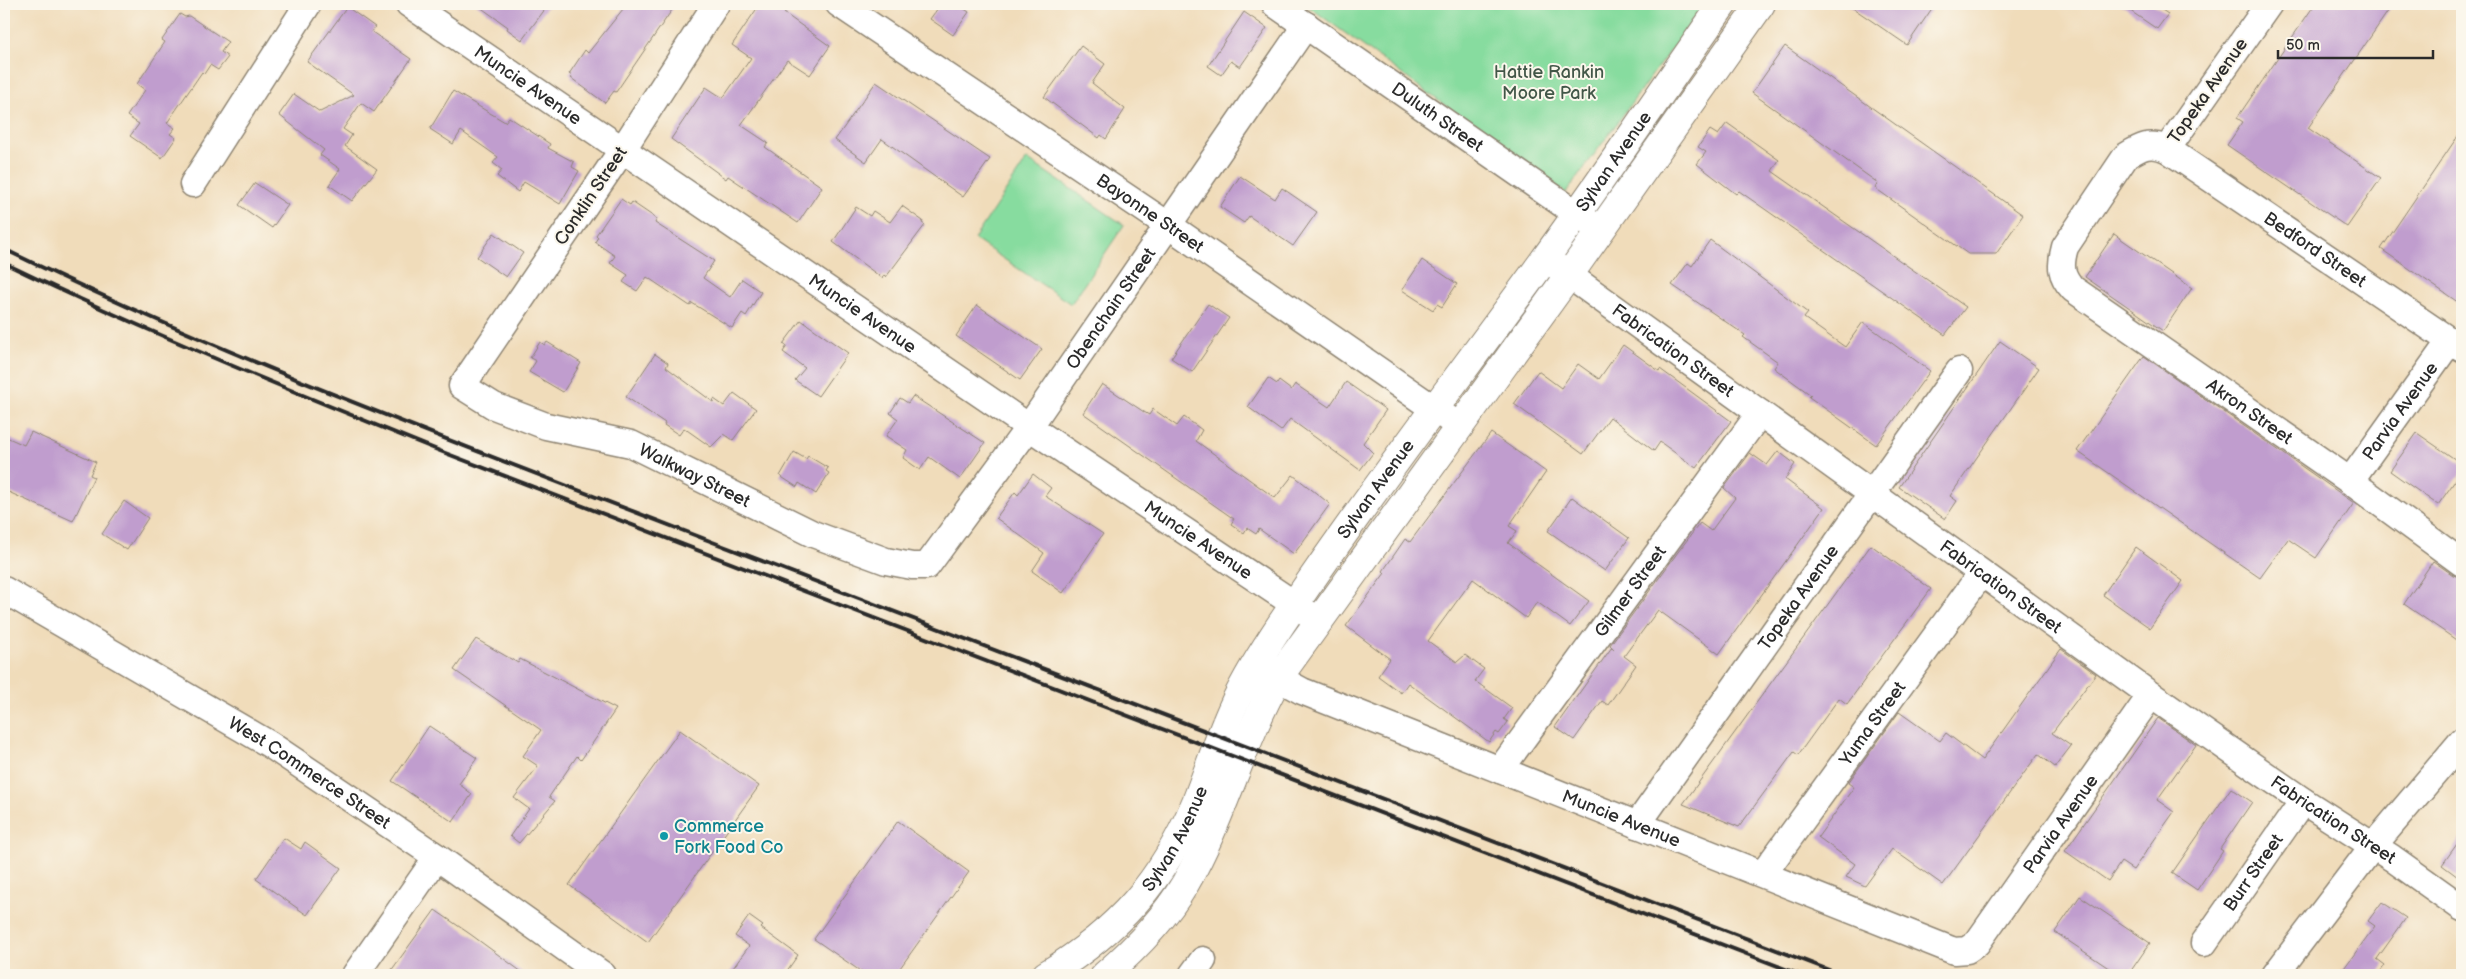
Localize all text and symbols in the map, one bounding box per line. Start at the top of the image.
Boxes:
scale bar [2278,28,2434,60]
street label: Topeka Avenue [2164,34,2252,148]
text: 50 m [2286,36,2320,55]
street label: Muncie Avenue [470,41,586,129]
park label: Hattie Rankin Moore Park [1494,62,1604,104]
street label: Duluth Street [1388,78,1488,156]
street label: Sylvan Avenue [1572,107,1656,216]
street label: Conklin Street [550,142,632,249]
street label: Bayonne Street [1092,169,1208,257]
street label: Bedford Street [2260,207,2371,292]
street label: Obenchain Street [1062,243,1160,373]
street label: Muncie Avenue [805,269,921,358]
street label: Fabrication Street [1608,299,1739,402]
street label: Parvia Avenue [2358,358,2442,464]
street label: Akron Street [2202,374,2297,449]
street label: Sylvan Avenue [1333,435,1419,543]
street label: Walkway Street [635,439,754,512]
street label: Muncie Avenue [1140,496,1256,584]
street label: Fabrication Street [1936,536,2066,638]
street label: Topeka Avenue [1754,540,1843,654]
street label: Gilmer Street [1590,541,1671,641]
street label: Yuma Street [1834,677,1910,770]
street label: West Commerce Street [225,712,395,833]
street label: Parvia Avenue [2019,770,2103,877]
street label: Fabrication Street [2267,771,2400,868]
street label: Sylvan Avenue [1138,783,1212,896]
street label: Muncie Avenue [1559,785,1684,851]
place label: Commerce Fork Food Co [674,816,783,858]
street label: Burr Street [2219,829,2288,915]
marker: Commerce Fork Food Co [658,830,670,842]

